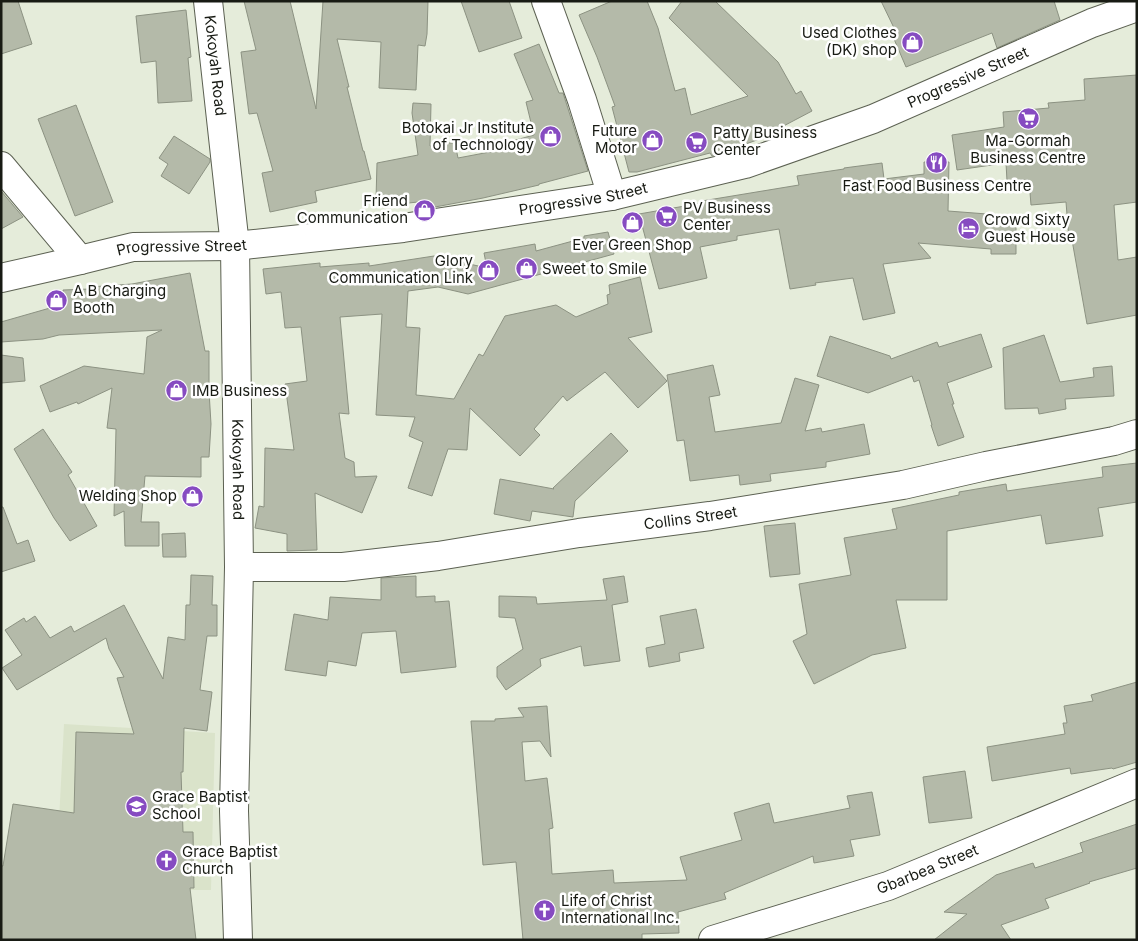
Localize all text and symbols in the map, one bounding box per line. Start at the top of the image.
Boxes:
street label: Kokoyah Road [201,14,231,117]
place label: Used Clothes (DK) shop [802,23,897,59]
shop icon: Used Clothes (DK) shop [901,30,925,54]
street label: Progressive Street [904,42,1031,112]
supermarket icon: Ma-Gormah Business Centre [1016,106,1040,130]
place label: Botokai Jr Institute of Technology [402,118,535,154]
place label: Future Motor [592,121,637,157]
place label: Patty Business Center [713,123,817,159]
shop icon: Botokai Jr Institute of Technology [538,125,562,149]
shop icon: Future Motor [641,128,665,152]
supermarket icon: Patty Business Center [685,130,709,154]
place label: Ma-Gormah Business Centre [970,131,1086,167]
restaurant icon: Fast Food Business Centre [925,151,949,175]
place label: Fast Food Business Centre [842,176,1032,195]
street label: Progressive Street [517,178,649,219]
place label: Friend Communication [297,191,408,227]
shop icon: Friend Communication [412,198,436,222]
place label: PV Business Center [683,198,771,234]
supermarket icon: PV Business Center [655,205,679,229]
shop icon: Ever Green Shop [620,210,644,234]
place label: Crowd Sixty Guest House [984,210,1076,246]
hotel icon: Crowd Sixty Guest House [956,217,980,241]
street label: Progressive Street [114,235,248,260]
place label: Ever Green Shop [572,235,692,254]
place label: Glory Communication Link [328,251,474,287]
shop icon: Sweet to Smile [514,257,538,281]
shop icon: Glory Communication Link [477,258,501,282]
place label: Sweet to Smile [542,259,647,278]
place label: A B Charging Booth [73,281,166,317]
shop icon: A B Charging Booth [45,288,69,312]
shop icon: IMB Business [164,379,188,403]
place label: IMB Business [192,381,287,400]
street label: Kokoyah Road [228,419,248,520]
shop icon: Welding Shop [181,484,205,508]
place label: Welding Shop [79,486,177,505]
street label: Collins Street [643,502,739,534]
place label: Grace Baptist School [152,787,248,823]
school or university icon: Grace Baptist School [124,794,148,818]
street label: Gbarbea Street [874,840,981,898]
place label: Grace Baptist Church [182,842,278,878]
church icon: Grace Baptist Church [154,849,178,873]
place label: Life of Christ International Inc. [561,891,679,927]
church icon: Life of Christ International Inc. [533,898,557,922]

